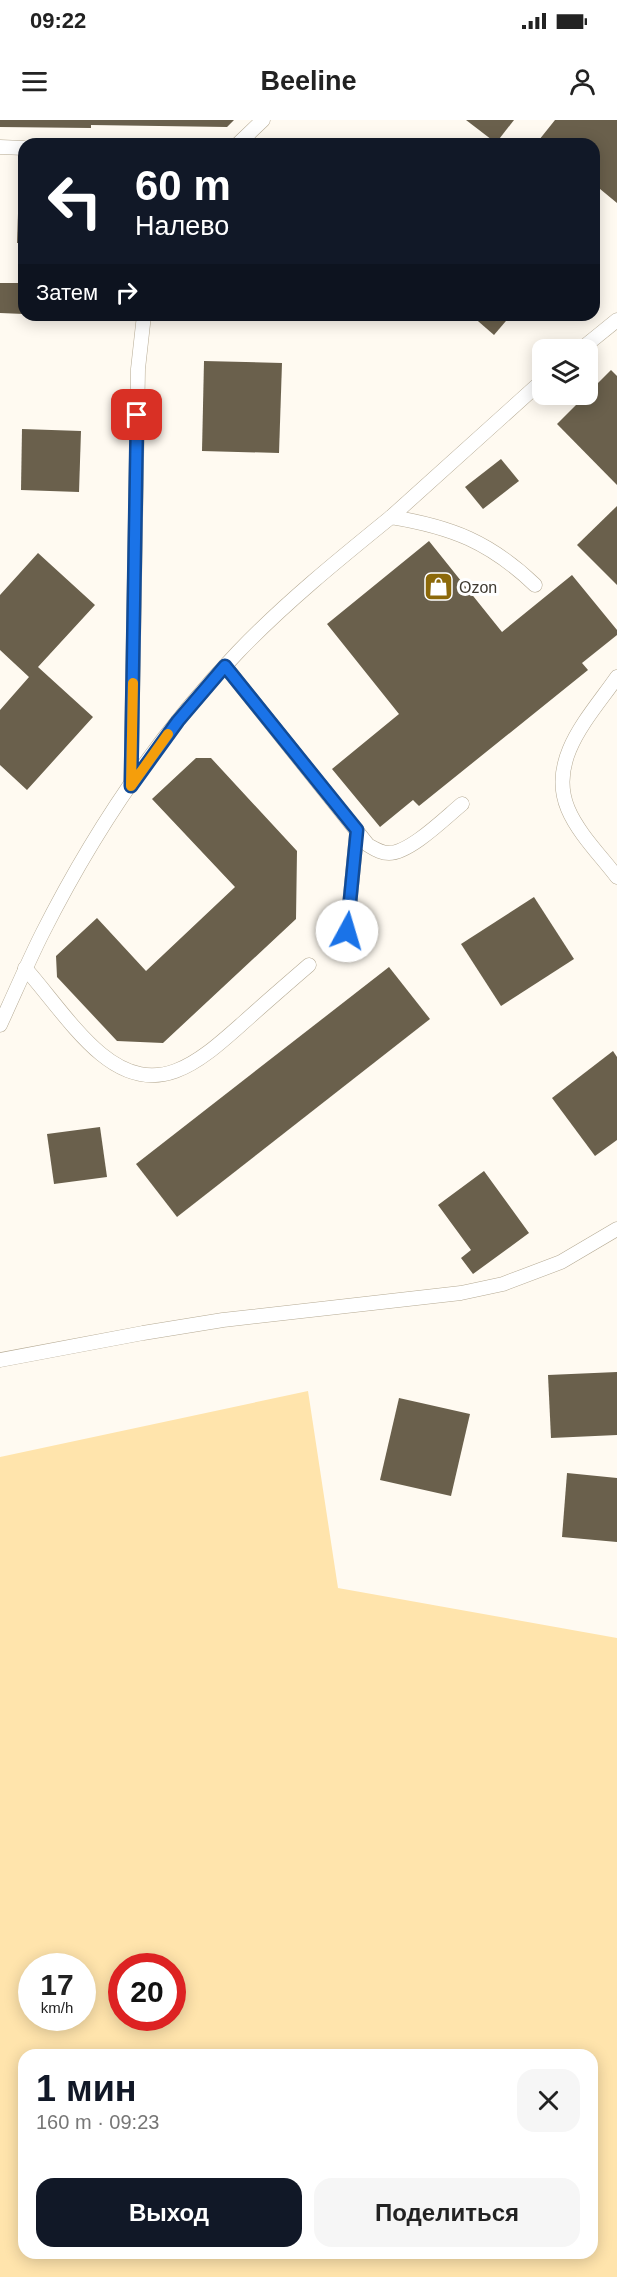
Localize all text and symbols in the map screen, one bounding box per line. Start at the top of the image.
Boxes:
text: 09:22 [30,8,86,33]
icon: menu [18,65,51,98]
icon: person [566,65,599,98]
text: Beeline [260,66,357,96]
icon: left [36,162,114,240]
text: 60 m [135,162,231,209]
text: Налево [135,211,229,241]
icon: right [110,276,143,309]
text: Затем [36,280,98,305]
map controls [532,339,598,405]
button: layers [532,339,598,405]
pin [111,389,162,440]
icon: arrive [120,398,153,431]
shop icon: Ozon [422,571,454,603]
place label: Ozon [459,579,497,596]
position arrow [315,899,379,963]
speed limit sign: 20 [108,1953,186,2031]
text: 17 [40,1968,74,2001]
text: km/h [41,1999,73,2016]
text: 1 мин [36,2068,137,2109]
button: close [517,2069,580,2132]
text: 160 m · 09:23 [36,2111,159,2133]
button: Выход [36,2178,302,2247]
button: Поделиться [314,2178,580,2247]

